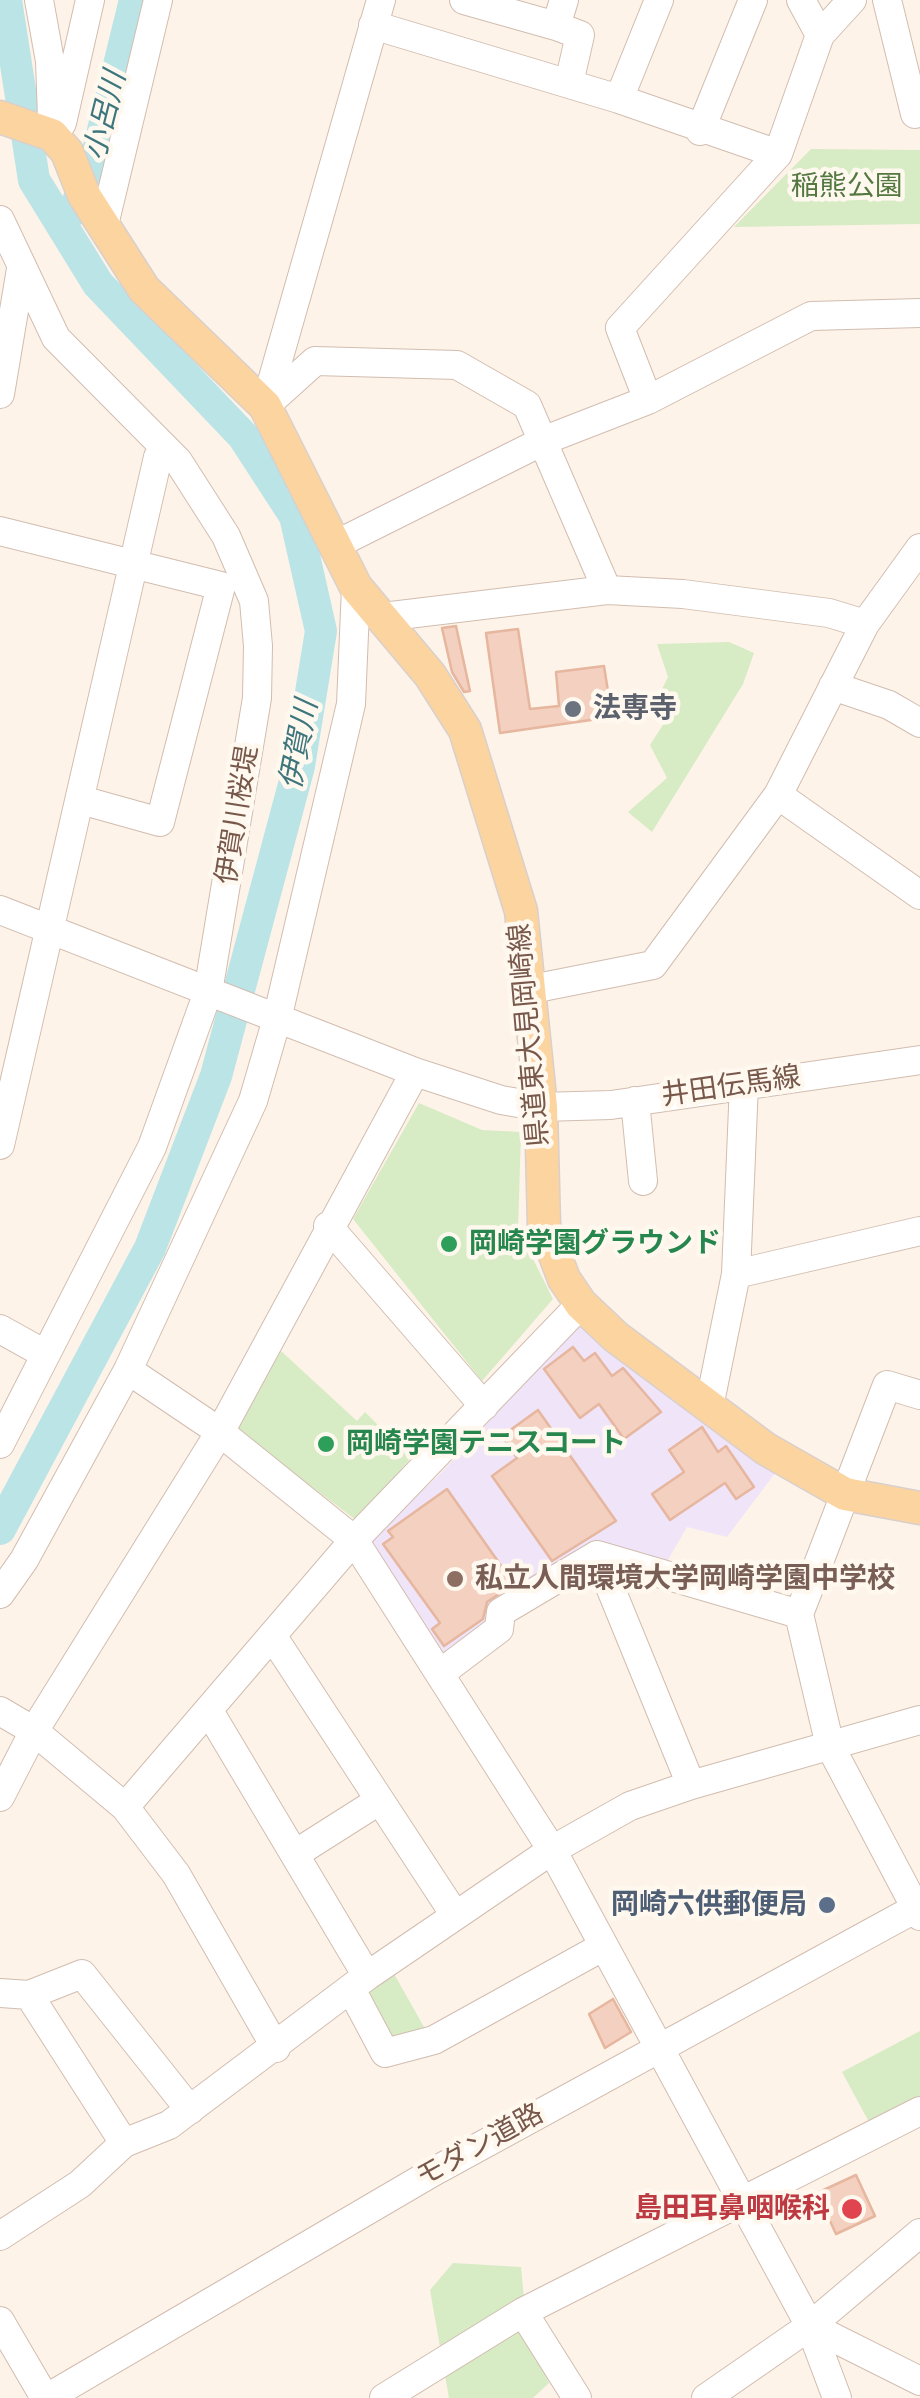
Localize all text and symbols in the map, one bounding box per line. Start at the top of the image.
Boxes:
water label: 小呂川 [78,68,134,164]
park label: 稲熊公園 [791,170,903,204]
place label: 法専寺 [593,692,677,726]
water label: 伊賀川 [274,697,326,793]
marker: 法専寺 [562,698,584,720]
street label: 伊賀川桜堤 [210,743,266,887]
street label: 県道東大見岡崎線 [504,922,556,1148]
street label: 井田伝馬線 [659,1061,803,1113]
place label: 岡崎学園グラウンド [469,1227,721,1261]
marker: 岡崎学園グラウンド [438,1233,460,1255]
place label: 岡崎学園テニスコート [346,1427,626,1461]
marker: 岡崎学園テニスコート [315,1433,337,1455]
place label: 私立人間環境大学岡崎学園中学校 [475,1562,895,1596]
marker: 私立人間環境大学岡崎学園中学校 [444,1568,466,1590]
place label: 岡崎六供郵便局 [611,1888,807,1922]
marker: 岡崎六供郵便局 [816,1894,838,1916]
street label: モダン道路 [411,2097,549,2195]
place label: 島田耳鼻咽喉科 [634,2192,830,2226]
marker: 島田耳鼻咽喉科 [839,2196,865,2222]

